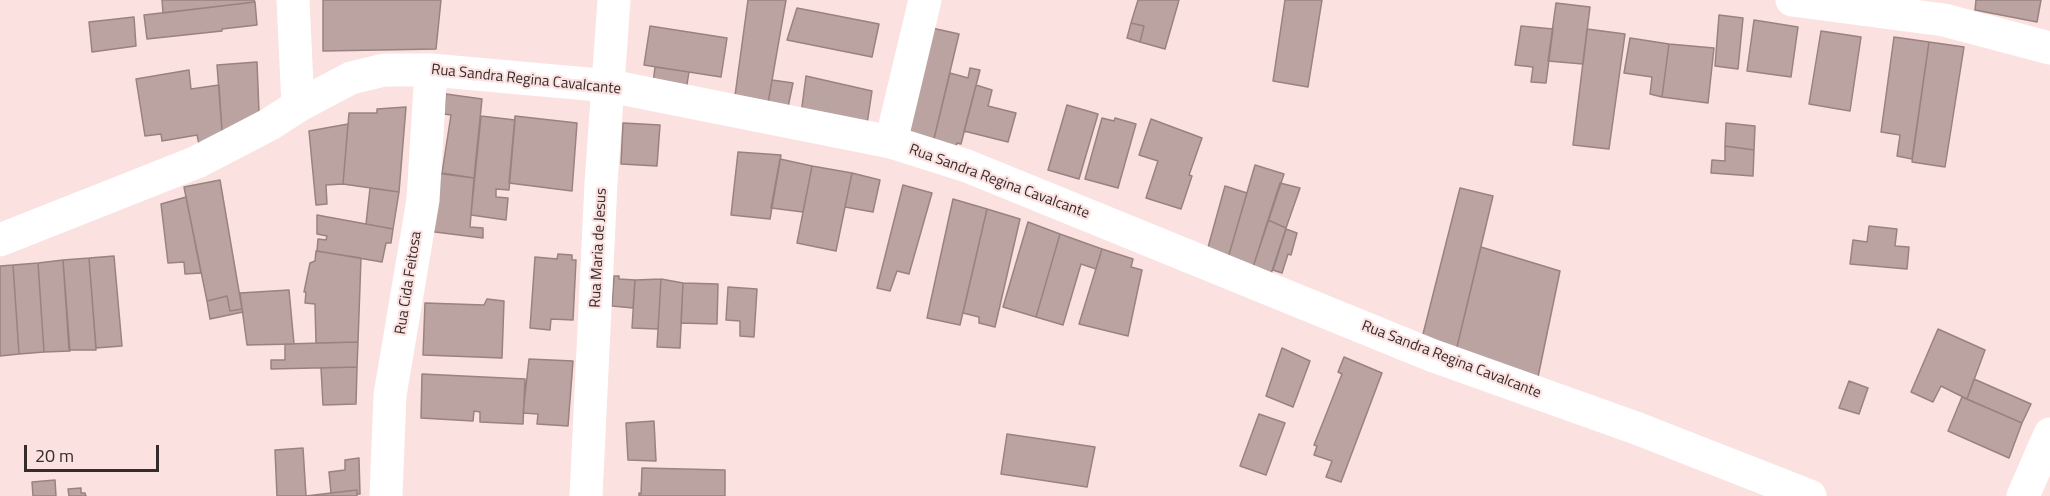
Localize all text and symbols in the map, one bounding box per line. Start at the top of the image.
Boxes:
street label: Rua Sandra Regina Cavalcante [430,61,622,99]
street label: Rua Sandra Regina Cavalcante [906,141,1092,223]
street label: Rua Maria de Jesus [587,188,611,308]
street label: Rua Cida Feitosa [392,230,426,336]
street label: Rua Sandra Regina Cavalcante [1359,317,1543,403]
scale bar [27,433,162,471]
text: 20 m [35,442,74,469]

